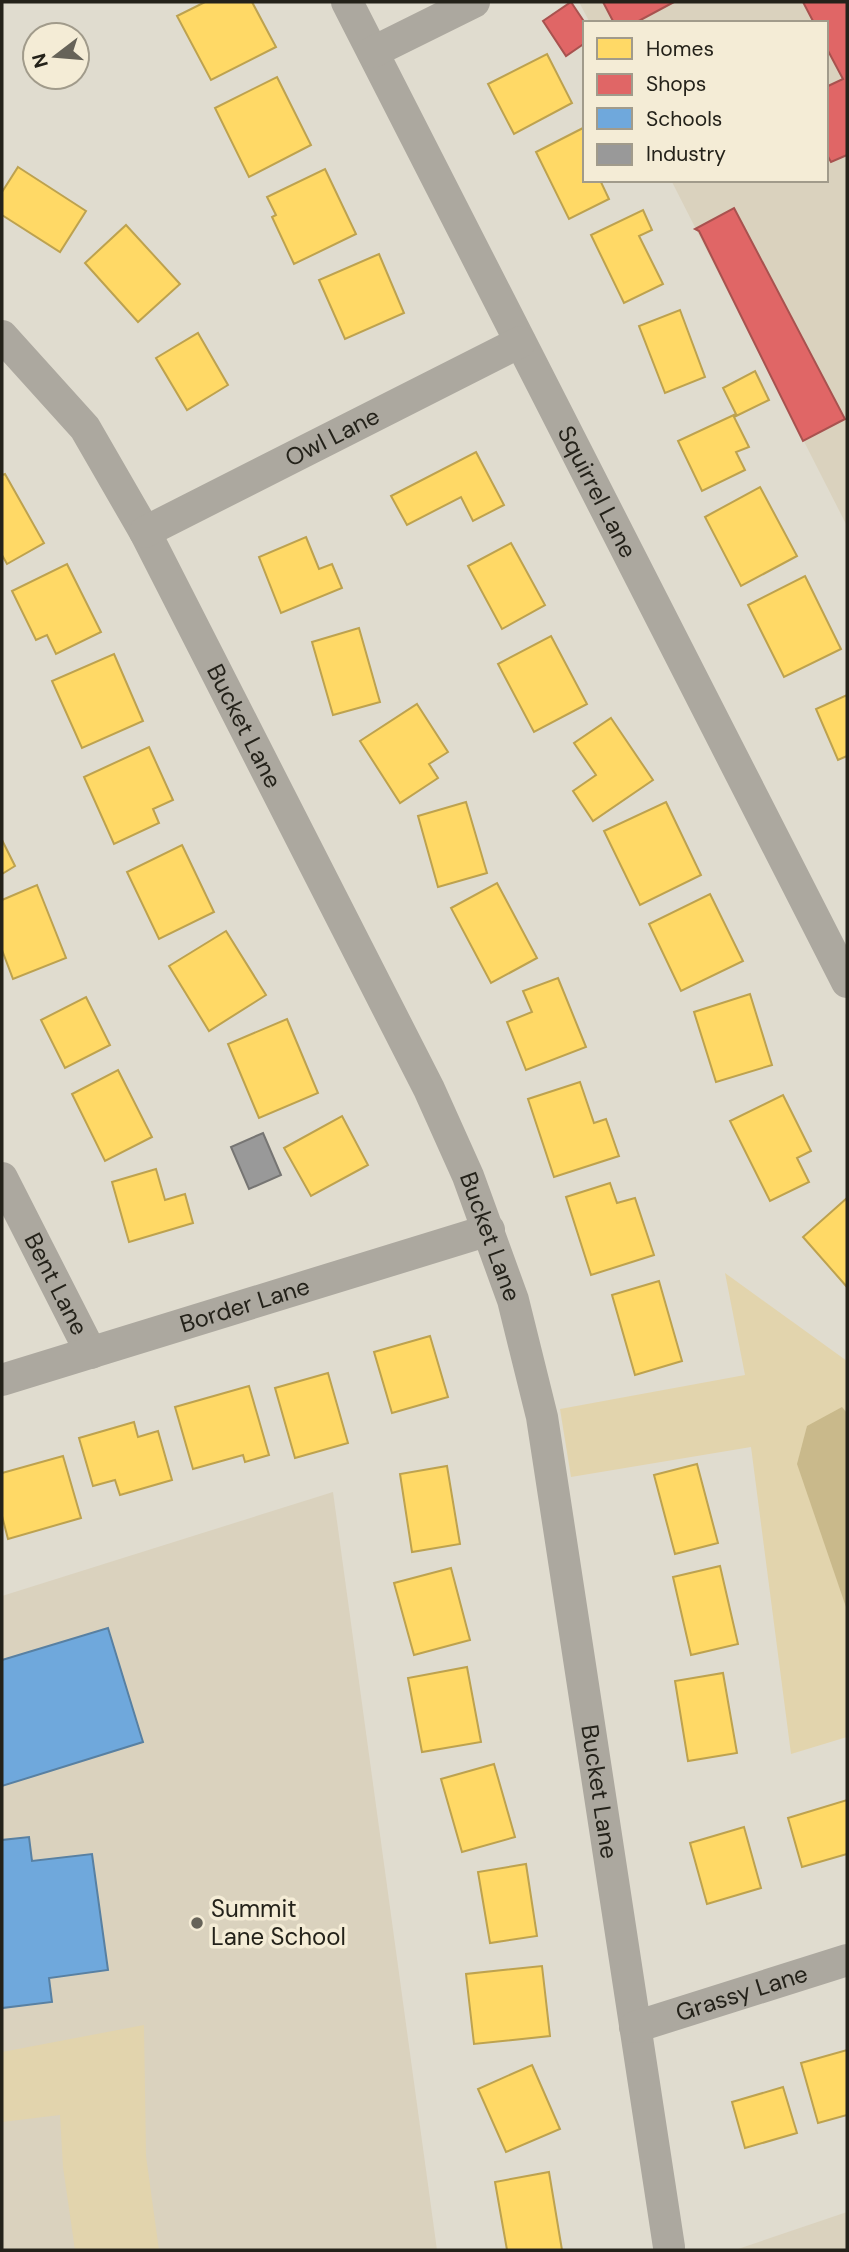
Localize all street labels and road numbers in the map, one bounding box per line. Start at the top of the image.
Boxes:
street label: Owl Lane [280,400,385,473]
street label: Squirrel Lane [551,420,644,563]
street label: Bucket Lane [200,659,289,793]
street label: Bucket Lane [453,1167,528,1305]
street label: Bent Lane [17,1227,95,1340]
street label: Border Lane [176,1270,313,1339]
street label: Bucket Lane [574,1722,625,1861]
street label: Grassy Lane [672,1957,811,2028]

